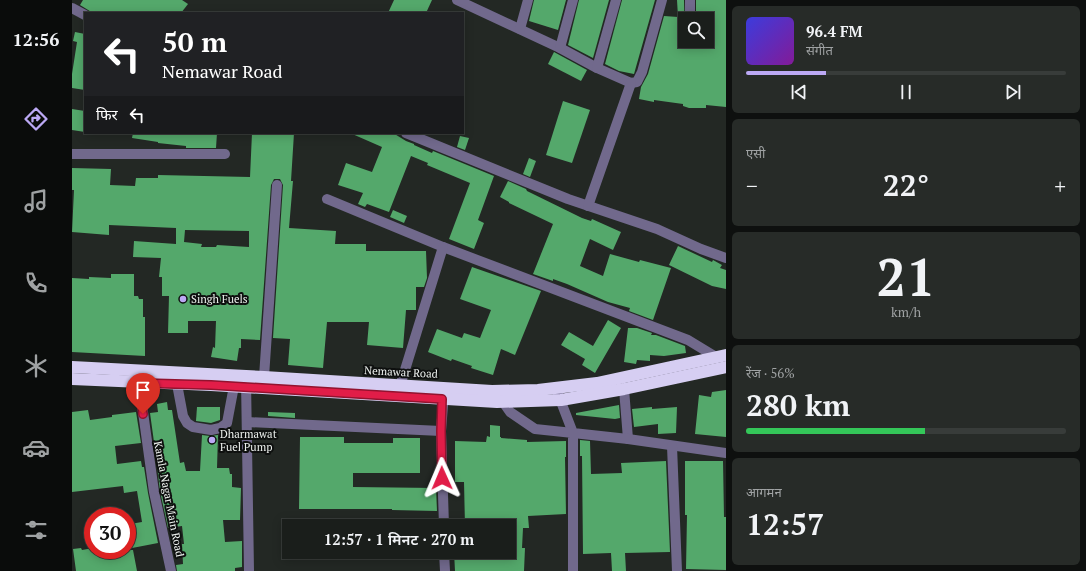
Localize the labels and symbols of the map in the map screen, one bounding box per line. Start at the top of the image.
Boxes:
place label: Singh Fuels [191,292,248,306]
marker: Singh Fuels [178,294,188,304]
street label: Nemawar Road [364,363,438,381]
pin [126,373,160,414]
place label: Dharmawat Fuel Pump [220,427,277,454]
marker: Dharmawat Fuel Pump [207,435,217,445]
street label: Kamla Nagar Main Road [151,440,187,558]
position arrow [421,457,463,499]
speed limit sign: 30 [84,507,136,559]

